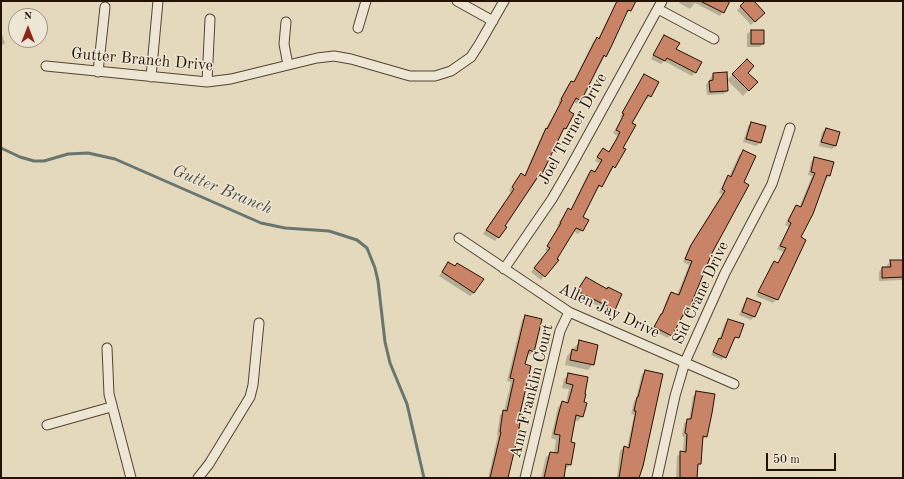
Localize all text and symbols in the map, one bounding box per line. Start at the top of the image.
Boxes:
north arrow [8,8,48,48]
text: N [24,11,32,22]
street label: Gutter Branch Drive [70,44,214,76]
street label: Joel Turner Drive [534,70,612,188]
water label: Gutter Branch [169,161,275,219]
street label: Sid Crane Drive [669,239,733,347]
street label: Allen Jay Drive [556,279,662,343]
street label: Ann Franklin Court [506,322,558,460]
scale bar [768,445,838,471]
text: 50 m [773,454,800,466]

